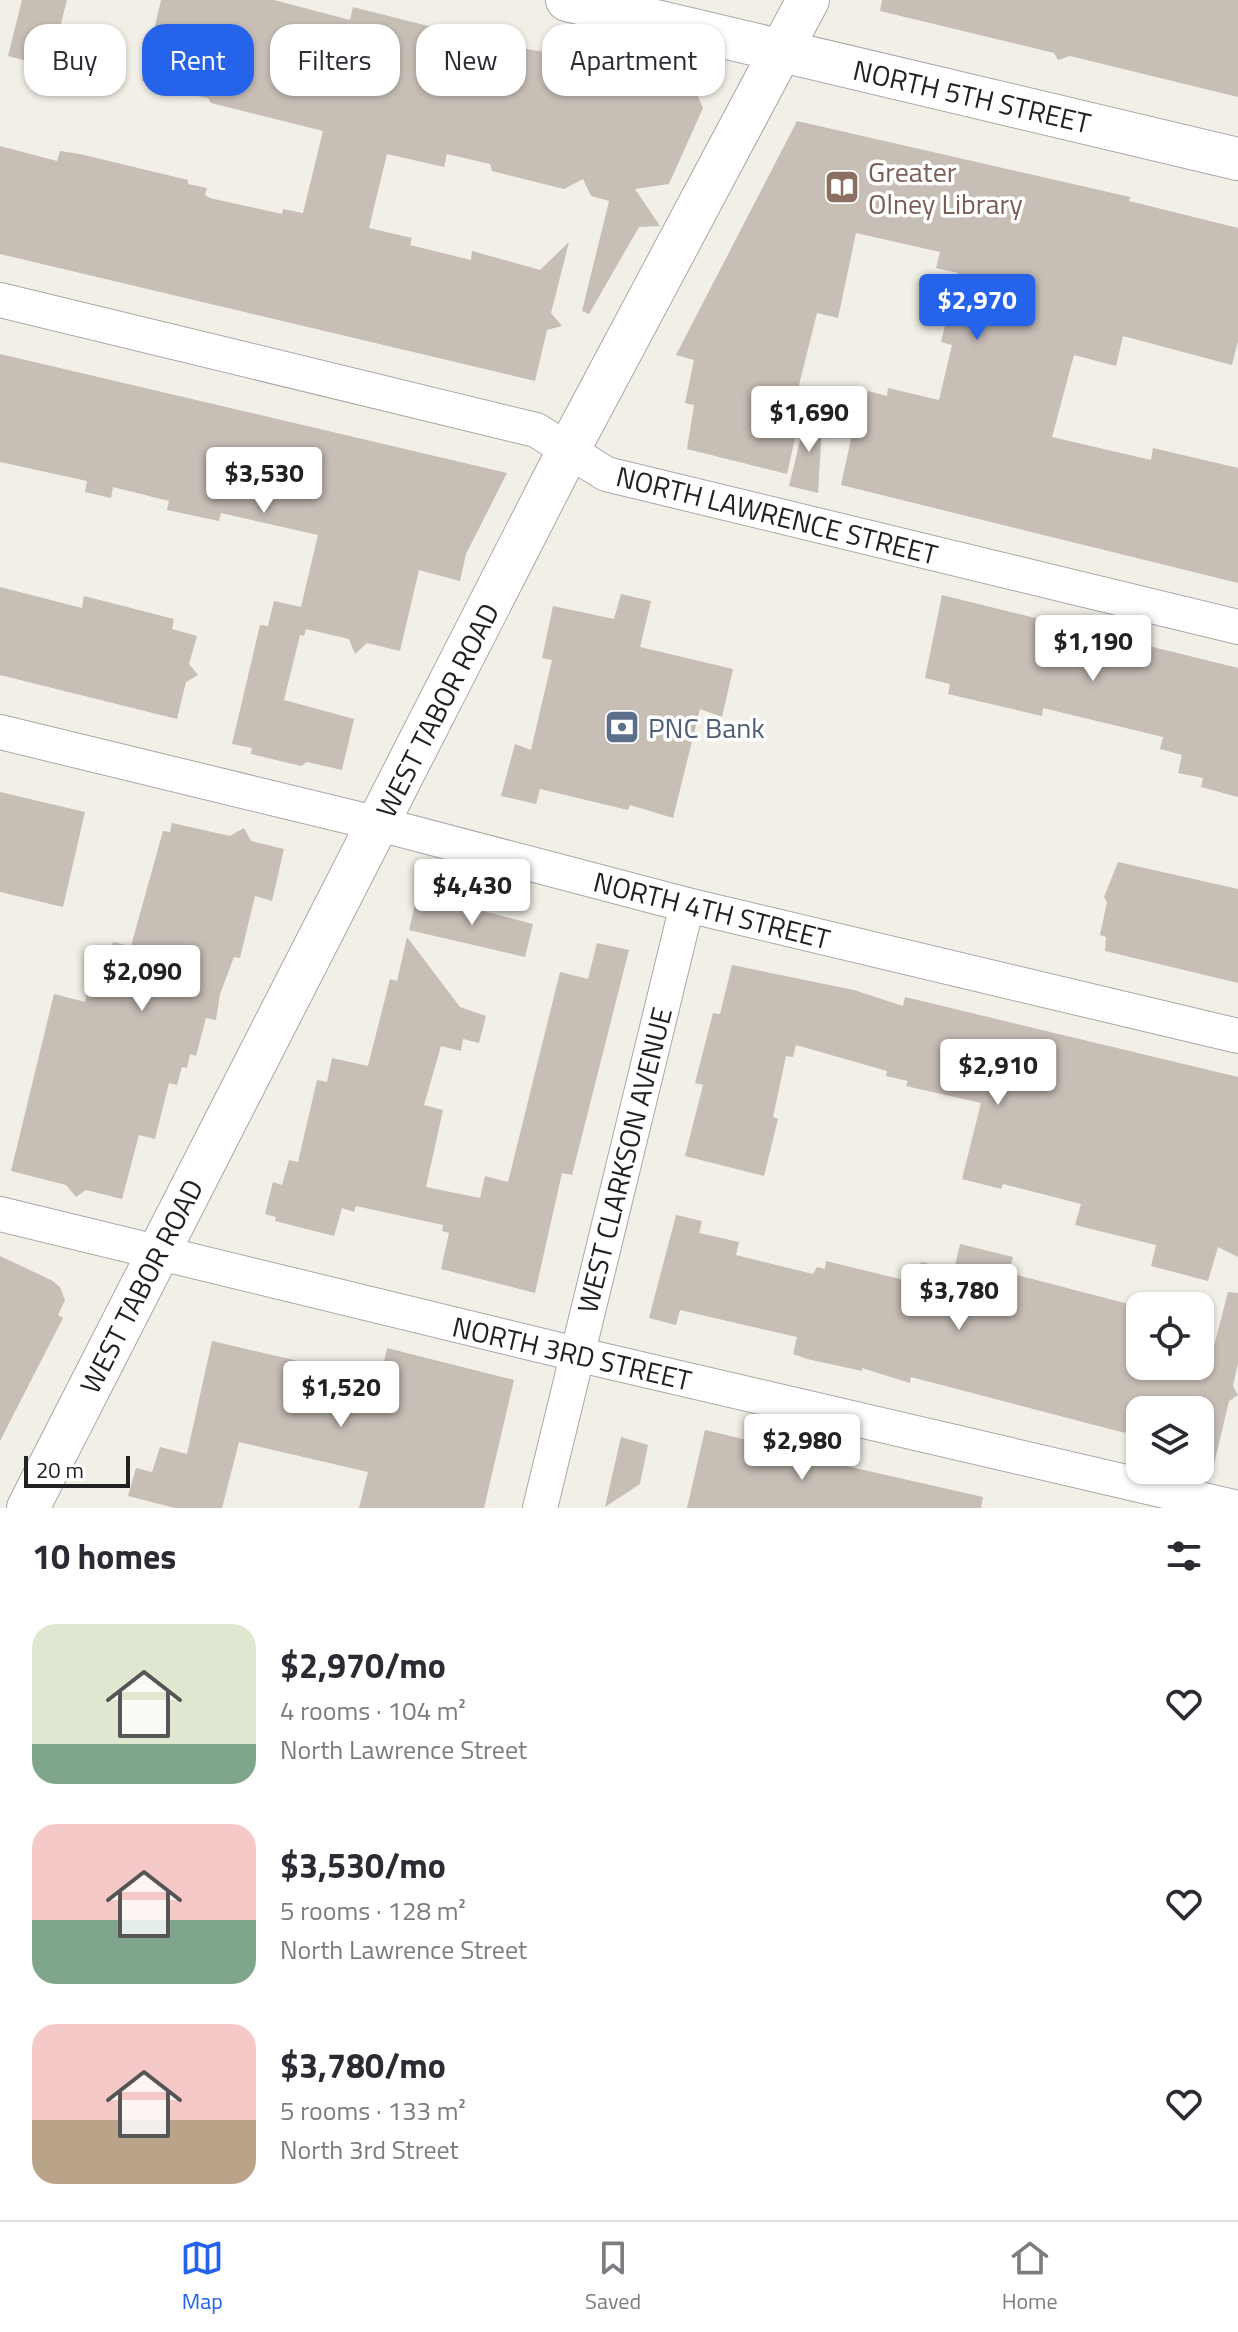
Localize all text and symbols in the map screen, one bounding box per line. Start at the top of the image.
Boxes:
chip: Buy [24,24,126,96]
chip: Rent [142,24,254,96]
chip: Filters [270,24,400,96]
chip: New [416,24,526,96]
chip: Apartment [542,24,725,96]
street label: NORTH 5TH STREET [849,48,1095,144]
place label: Greater Olney Library [868,150,1023,225]
library icon: Greater Olney Library [823,168,861,206]
pin: $2,970 [912,274,1042,342]
text: $2,970 [937,280,1017,319]
pin: $1,690 [744,386,874,454]
text: $1,690 [769,392,849,431]
pin: $3,530 [199,447,329,515]
text: $3,530 [224,453,304,492]
street label: NORTH LAWRENCE STREET [612,454,942,576]
street label: WEST TABOR ROAD [364,595,510,825]
pin: $1,190 [1028,615,1158,683]
text: $1,190 [1053,621,1133,660]
place label: PNC Bank [648,706,765,749]
bank icon: PNC Bank [603,708,641,746]
pin: $4,430 [407,859,537,927]
street label: NORTH 4TH STREET [589,860,835,960]
text: $4,430 [432,865,512,904]
pin: $2,090 [77,945,207,1013]
text: $2,090 [102,951,182,990]
street label: WEST CLARKSON AVENUE [565,1003,683,1317]
pin: $2,910 [933,1039,1063,1107]
text: $2,910 [958,1045,1038,1084]
street label: WEST TABOR ROAD [68,1171,214,1401]
pin: $3,780 [894,1264,1024,1332]
text: $3,780 [919,1270,999,1309]
map controls [1126,1292,1214,1484]
button: locate [1126,1292,1214,1380]
street label: NORTH 3RD STREET [448,1305,696,1401]
pin: $1,520 [276,1361,406,1429]
text: $1,520 [301,1367,381,1406]
button: layers [1126,1396,1214,1484]
pin: $2,980 [737,1414,867,1482]
text: $2,980 [762,1420,842,1459]
scale bar [24,1452,130,1488]
text: 20 m [36,1453,84,1487]
text: 10 homes [32,1530,176,1582]
icon: filters [1162,1534,1206,1578]
text: $2,970/mo [280,1639,446,1691]
icon: home [96,1656,192,1752]
icon: heart [1162,1682,1206,1726]
text: 4 rooms · 104 m² [280,1691,466,1730]
text: North Lawrence Street [280,1730,527,1769]
text: $3,530/mo [280,1839,446,1891]
icon: home [96,1856,192,1952]
icon: heart [1162,1882,1206,1926]
text: 5 rooms · 128 m² [280,1891,466,1930]
text: North Lawrence Street [280,1930,527,1969]
text: $3,780/mo [280,2039,446,2091]
icon: home [96,2056,192,2152]
icon: heart [1162,2082,1206,2126]
text: 5 rooms · 133 m² [280,2091,466,2130]
text: North 3rd Street [280,2130,459,2169]
tab: Map [180,2236,224,2318]
tab: Saved [585,2236,641,2318]
tab: Home [1002,2236,1058,2318]

